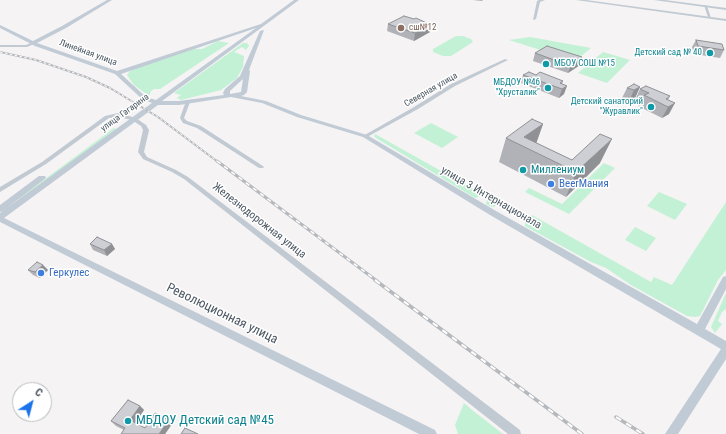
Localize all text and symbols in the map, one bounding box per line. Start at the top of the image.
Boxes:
marker: сш№12 [396,23,406,33]
place label: сш№12 [409,23,436,33]
street label: Линейная улица [58,38,118,68]
place label: Детский сад № 40 [634,48,702,58]
marker: Детский сад № 40 [705,48,715,58]
marker: МБОУ СОШ №15 [541,59,551,69]
place label: МБОУ СОШ №15 [554,59,615,69]
street label: Северная улица [403,70,459,110]
place label: МБДОУ №46 "Хрусталик" [493,78,540,99]
marker: МБДОУ №46 "Хрусталик" [543,83,553,93]
street label: улица Гагарина [99,92,151,134]
place label: Детский санаторий "Журавлик" [571,97,643,118]
marker: Детский санаторий "Журавлик" [646,102,656,112]
place label: Миллениум [531,163,584,177]
street label: улица 3 Интернационала [438,164,544,232]
marker: Миллениум [518,165,528,175]
place label: BeerМания [559,177,609,191]
marker: BeerМания [546,179,556,189]
street label: Железнодорожная улица [210,180,308,262]
place label: Геркулес [49,266,89,280]
marker: Геркулес [36,268,46,278]
street label: Революционная улица [164,280,280,348]
north arrow [12,382,52,422]
text: С [32,386,45,400]
place label: МБДОУ Детский сад №45 [136,413,274,429]
marker: МБДОУ Детский сад №45 [123,416,133,426]

